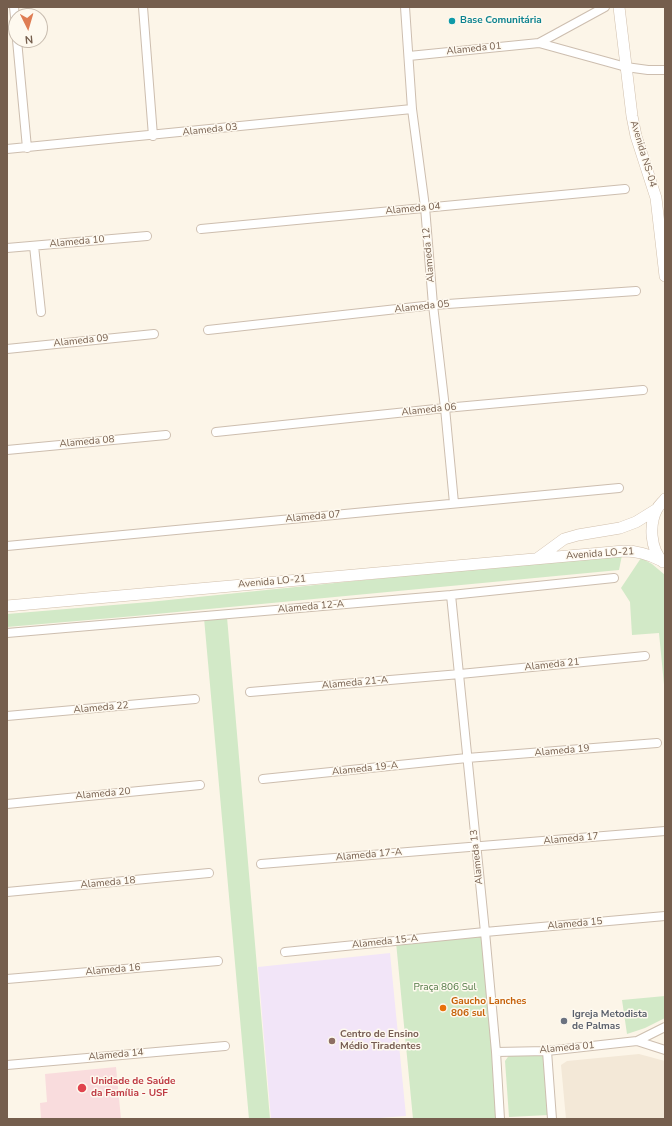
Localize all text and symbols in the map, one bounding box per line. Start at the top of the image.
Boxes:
north arrow [8,8,48,48]
place label: Base Comunitária [460,15,542,27]
marker: Base Comunitária [447,16,457,26]
text: N [24,32,34,47]
street label: Alameda 01 [446,40,502,58]
street label: Avenida NS-04 [627,119,659,189]
street label: Alameda 03 [182,121,238,139]
street label: Alameda 04 [385,201,441,217]
street label: Alameda 12 [421,227,437,283]
street label: Alameda 10 [49,234,105,250]
street label: Alameda 05 [394,298,450,316]
street label: Alameda 09 [53,332,109,350]
street label: Alameda 06 [401,401,457,419]
street label: Alameda 08 [59,434,115,450]
street label: Alameda 07 [285,509,341,525]
street label: Avenida LO-21 [566,546,634,562]
street label: Avenida LO-21 [238,573,306,591]
street label: Alameda 12-A [277,598,345,616]
street label: Alameda 21 [524,656,580,674]
street label: Alameda 21-A [321,674,389,692]
street label: Alameda 22 [73,700,129,716]
street label: Alameda 19 [534,743,590,759]
street label: Alameda 19-A [331,760,399,778]
street label: Alameda 20 [75,786,131,802]
street label: Alameda 13 [468,829,486,885]
street label: Alameda 17 [543,831,599,847]
street label: Alameda 17-A [335,846,403,864]
street label: Alameda 18 [80,875,136,891]
street label: Alameda 15 [547,916,603,932]
street label: Alameda 15-A [351,933,419,951]
street label: Alameda 16 [85,962,141,978]
park label: Praça 806 Sul [414,982,476,994]
place label: Gaucho Lanches 806 sul [451,996,526,1020]
marker: Gaucho Lanches 806 sul [438,1003,448,1013]
place label: Igreja Metodista de Palmas [572,1009,647,1032]
marker: Igreja Metodista de Palmas [559,1016,569,1026]
place label: Centro de Ensino Médio Tiradentes [340,1029,421,1052]
marker: Centro de Ensino Médio Tiradentes [327,1036,337,1046]
street label: Alameda 01 [539,1040,595,1056]
street label: Alameda 14 [88,1047,144,1063]
place label: Unidade de Saúde da Família - USF [91,1076,175,1100]
marker: Unidade de Saúde da Família - USF [76,1082,88,1094]

